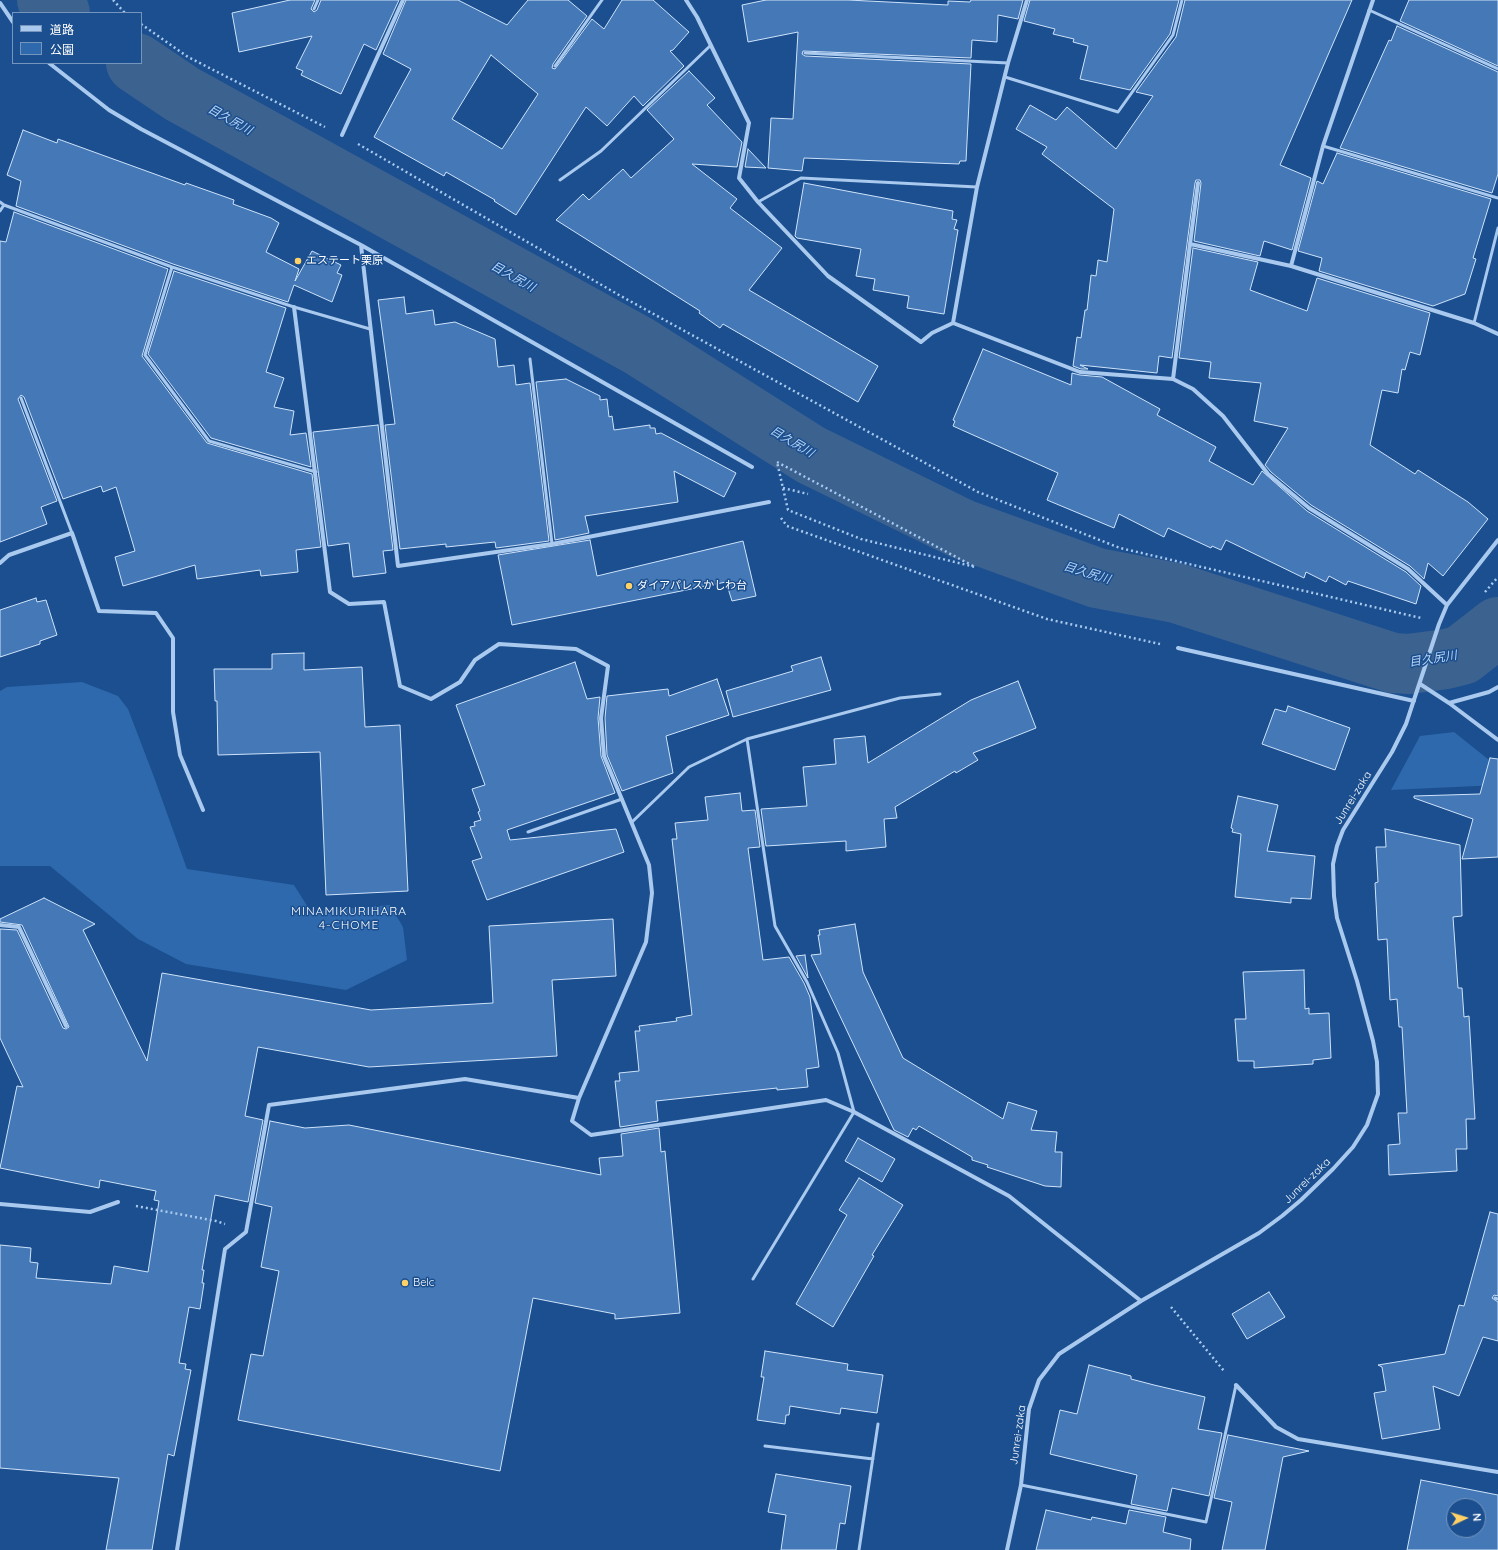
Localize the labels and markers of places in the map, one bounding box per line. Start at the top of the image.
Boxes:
place label: エステート栗原 [306,254,383,268]
marker: エステート栗原 [293,256,303,266]
place label: ダイアパレスかしわ台 [637,579,747,593]
marker: ダイアパレスかしわ台 [624,581,634,591]
place label: Belc [413,1276,434,1290]
marker: Belc [400,1278,410,1288]

